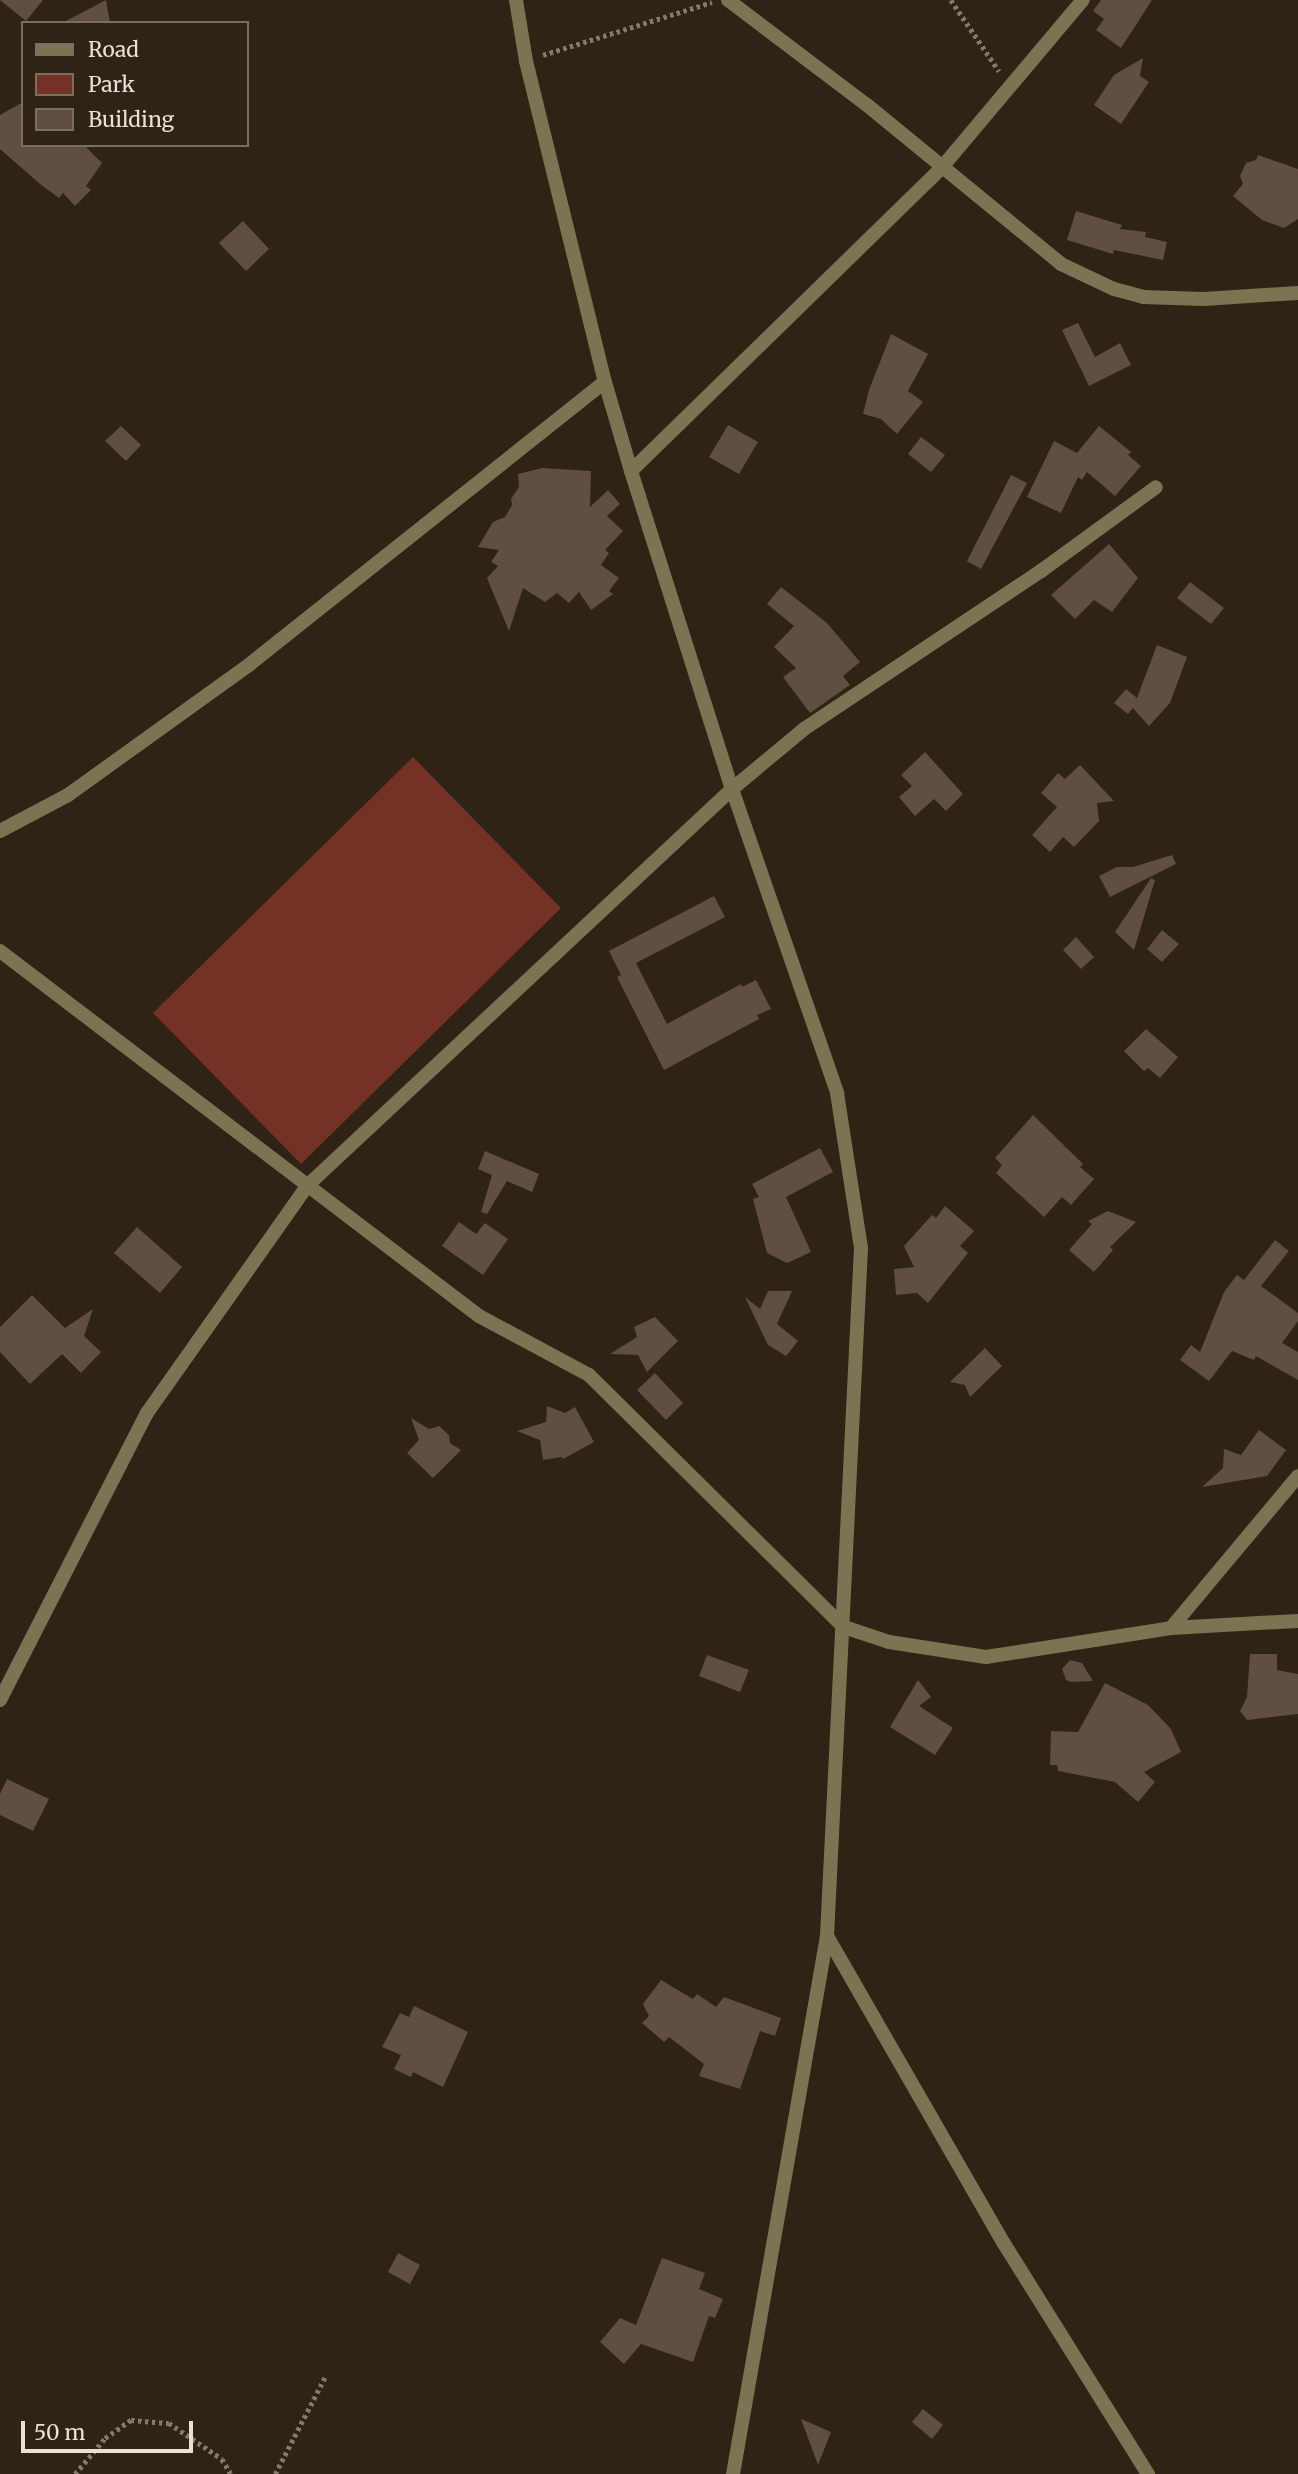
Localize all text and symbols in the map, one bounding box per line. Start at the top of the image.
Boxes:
legend [21,21,248,147]
text: Road [88,36,139,63]
text: Park [88,71,135,98]
text: Building [88,106,174,133]
scale bar [24,2408,196,2452]
text: 50 m [34,2419,85,2446]

